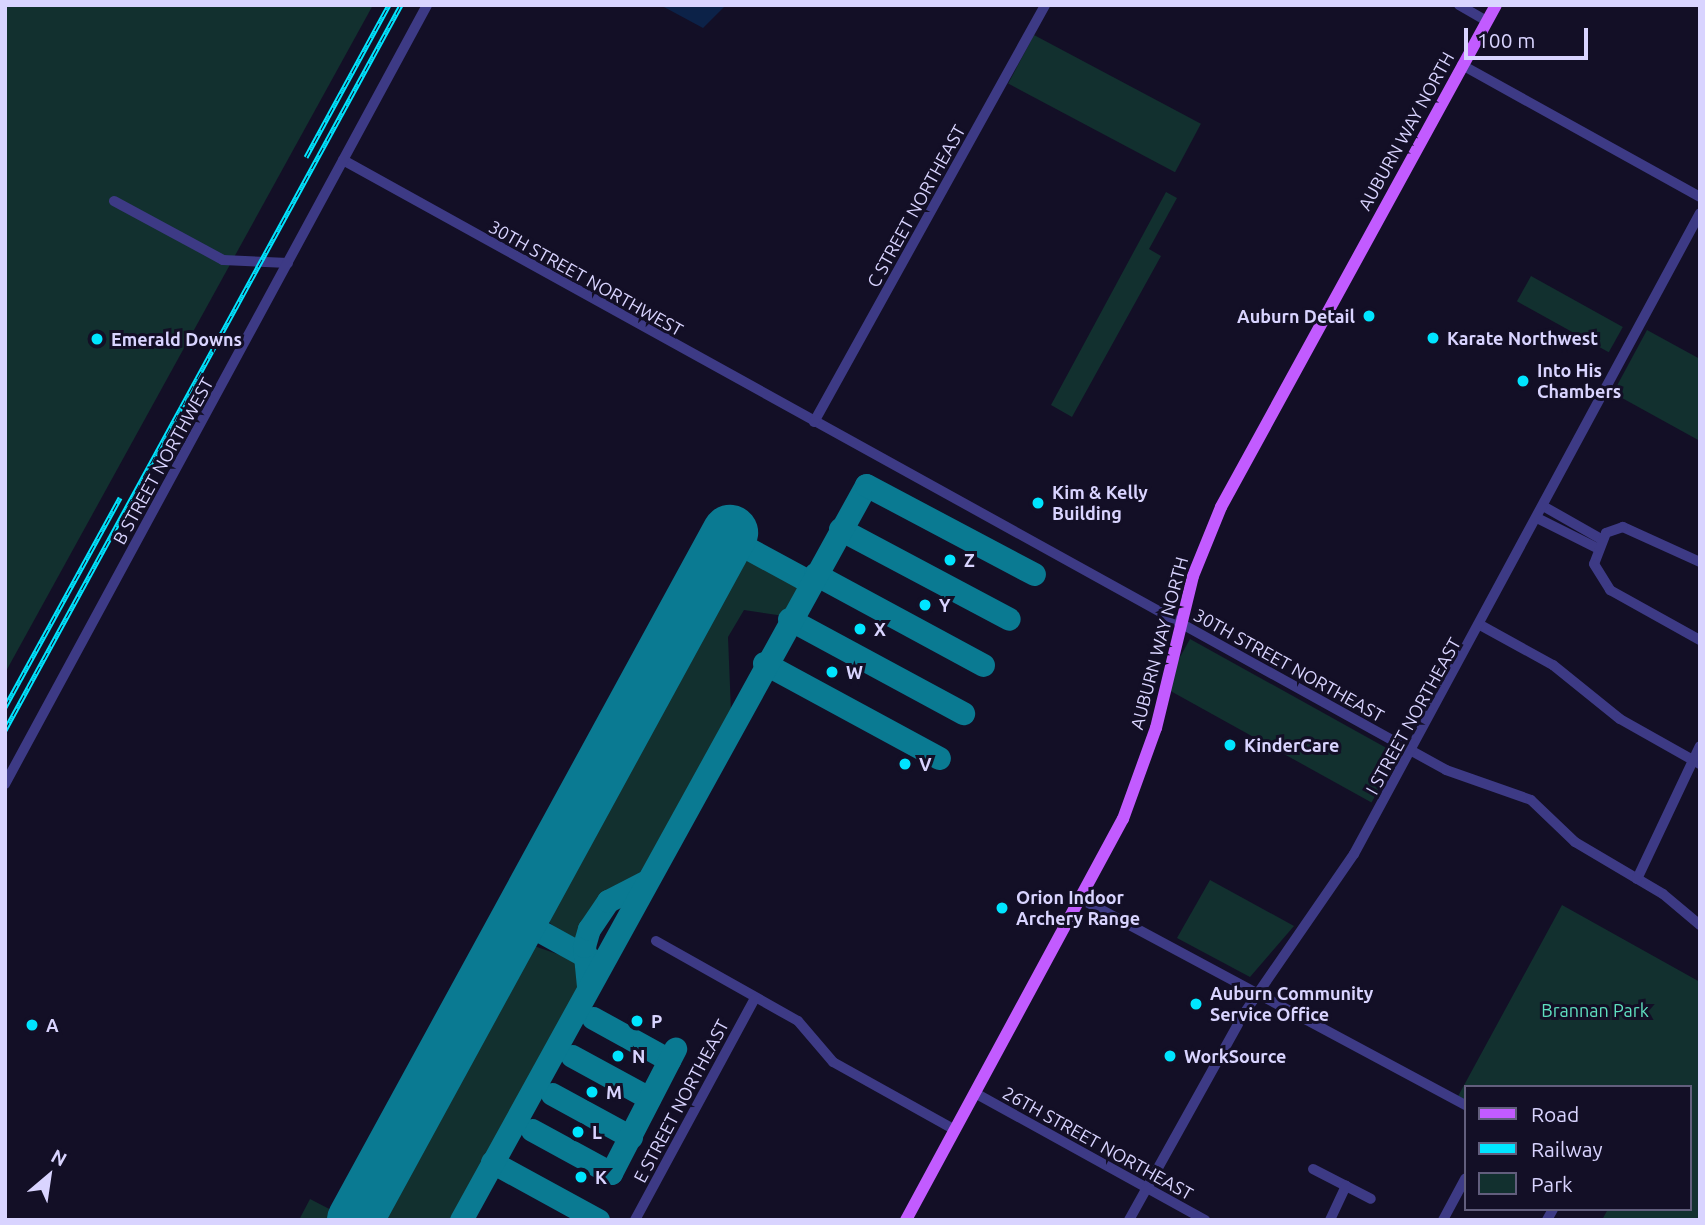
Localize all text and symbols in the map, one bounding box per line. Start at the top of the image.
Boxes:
scale bar [1467,14,1591,58]
text: 100 m [1477,28,1535,52]
street label: AUBURN WAY NORTH [1353,48,1459,214]
street label: C STREET NORTHEAST [862,121,970,291]
street label: 30TH STREET NORTHWEST [485,216,687,340]
place label: Auburn Detail [1237,305,1355,327]
marker: Auburn Detail [1361,308,1377,324]
place label: Karate Northwest [1447,327,1598,349]
place label: Emerald Downs [111,328,242,350]
marker: Karate Northwest [1425,330,1441,346]
marker: Emerald Downs [89,331,105,347]
place label: Into His Chambers [1537,360,1621,402]
marker: Into His Chambers [1515,373,1531,389]
street label: B STREET NORTHWEST [108,374,218,548]
place label: Kim & Kelly Building [1052,482,1148,524]
marker: Kim & Kelly Building [1030,495,1046,511]
place label: Z [964,549,975,571]
marker: Z [942,552,958,568]
street label: AUBURN WAY NORTH [1126,554,1192,732]
place label: Y [939,594,951,616]
marker: Y [917,597,933,613]
street label: 30TH STREET NORTHEAST [1190,604,1388,726]
place label: X [874,618,886,640]
marker: X [852,621,868,637]
street label: I STREET NORTHEAST [1361,634,1465,798]
place label: W [846,661,863,683]
marker: W [824,664,840,680]
place label: KinderCare [1244,734,1339,756]
marker: KinderCare [1222,737,1238,753]
place label: V [919,753,932,775]
marker: V [897,756,913,772]
place label: Orion Indoor Archery Range [1016,887,1140,930]
marker: Orion Indoor Archery Range [994,900,1010,916]
place label: Auburn Community Service Office [1210,983,1373,1026]
marker: Auburn Community Service Office [1188,996,1204,1012]
park label: Brannan Park [1541,999,1649,1021]
place label: P [651,1010,662,1032]
marker: P [629,1013,645,1029]
place label: A [46,1014,59,1036]
street label: E STREET NORTHEAST [629,1016,733,1186]
marker: A [24,1017,40,1033]
place label: N [632,1045,645,1067]
place label: WorkSource [1184,1045,1286,1067]
marker: N [610,1048,626,1064]
marker: WorkSource [1162,1048,1178,1064]
place label: M [606,1081,622,1103]
street label: 26TH STREET NORTHEAST [999,1082,1197,1204]
marker: M [584,1084,600,1100]
legend [1464,1085,1691,1211]
text: Road [1531,1102,1579,1126]
place label: L [592,1121,602,1143]
marker: L [570,1124,586,1140]
text: Railway [1531,1137,1603,1161]
north arrow [14,1141,84,1211]
text: N [48,1145,71,1171]
place label: K [595,1166,607,1188]
marker: K [573,1169,589,1185]
text: Park [1531,1172,1573,1196]

